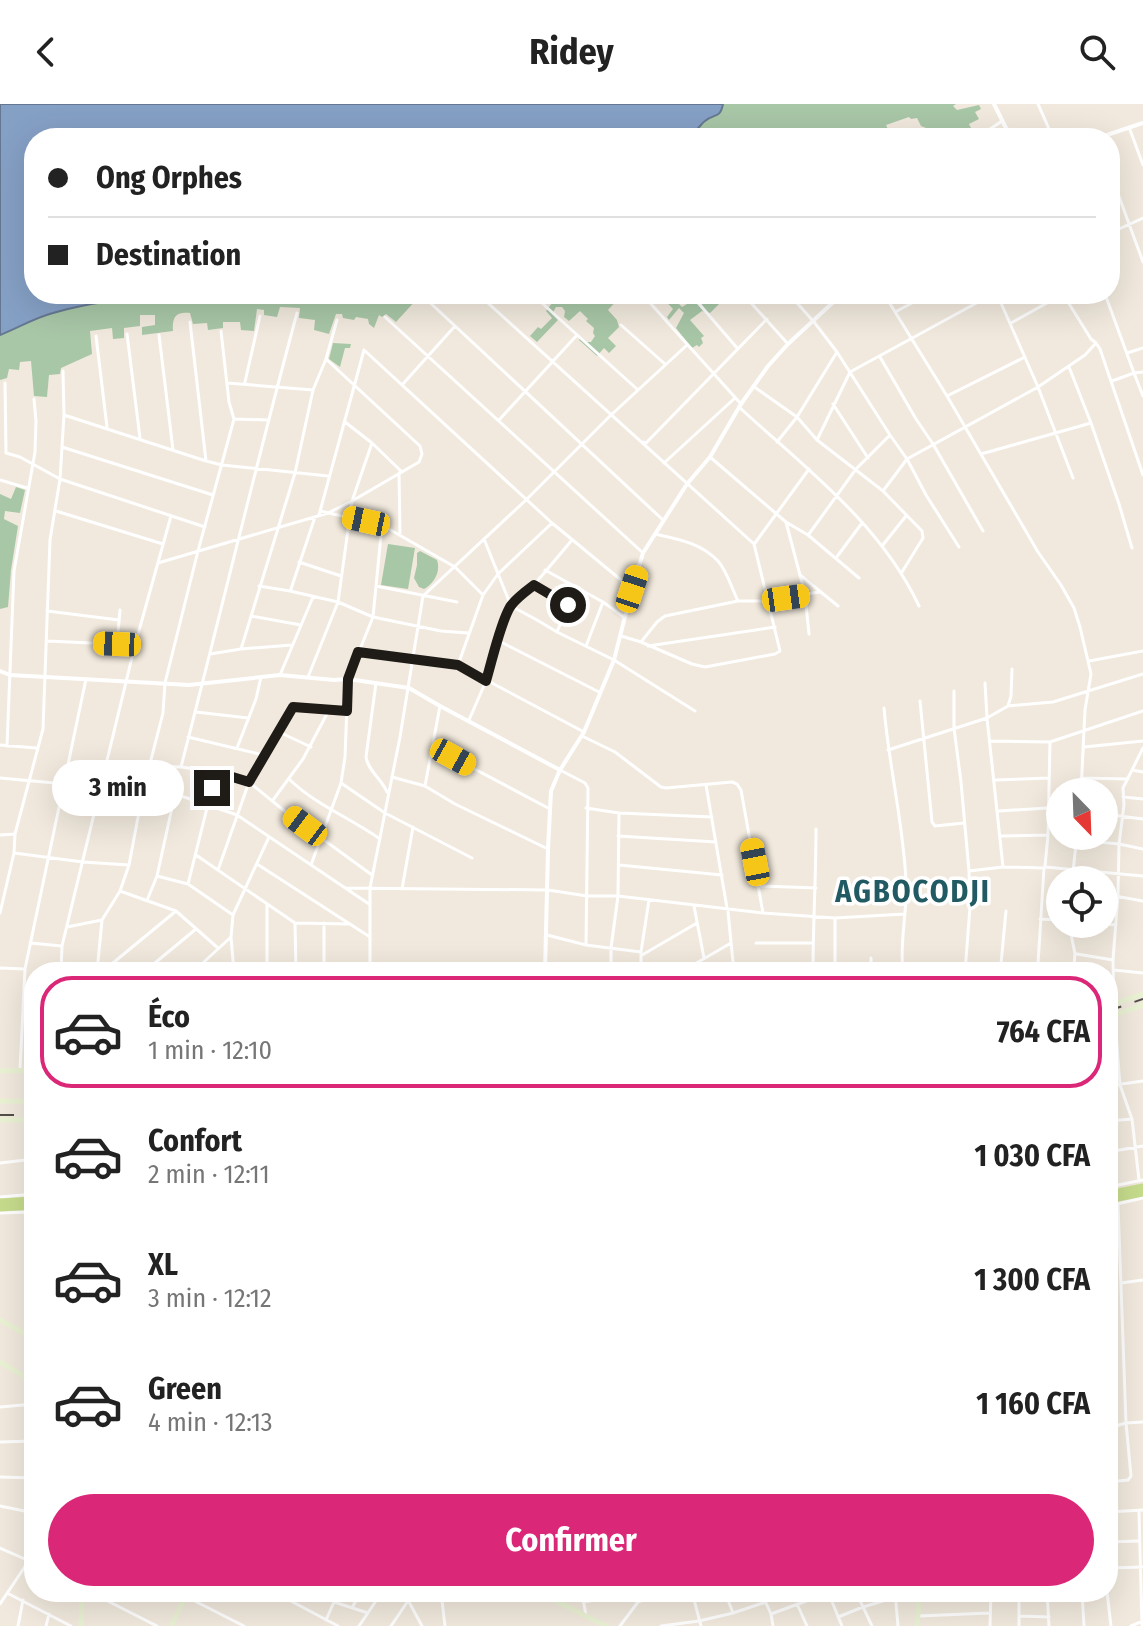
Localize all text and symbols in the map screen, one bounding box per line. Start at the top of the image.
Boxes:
icon: back [24,30,68,74]
text: Ridey [529,30,614,74]
icon: search [1075,30,1119,74]
text: Ong Orphes [96,160,242,196]
text: Destination [96,237,241,273]
car [340,504,392,538]
car [613,562,651,616]
car [761,583,811,613]
route start [550,587,586,623]
car [93,631,141,657]
car [426,735,480,779]
callout: 3 min [52,760,184,816]
route end [194,770,230,806]
text: 3 min [89,772,147,803]
north arrow [1046,778,1118,850]
map controls [1046,778,1118,938]
car [279,802,331,850]
car [739,836,771,888]
button: locate [1046,866,1118,938]
district label: AGBOCODJI [834,874,991,910]
icon: car [52,996,124,1068]
text: Éco [148,999,190,1035]
text: 764 CFA [997,1014,1090,1050]
text: 1 min · 12:10 [148,1035,272,1066]
icon: car [52,1120,124,1192]
text: Confort [148,1123,242,1159]
text: 1 030 CFA [974,1138,1090,1174]
text: 2 min · 12:11 [148,1159,270,1190]
icon: car [52,1244,124,1316]
text: XL [148,1247,178,1283]
text: 1 300 CFA [974,1262,1090,1298]
text: 3 min · 12:12 [148,1283,271,1314]
icon: car [52,1368,124,1440]
text: Green [148,1371,222,1407]
text: 1 160 CFA [976,1386,1090,1422]
text: 4 min · 12:13 [148,1407,273,1438]
button: Confirmer [48,1494,1094,1586]

